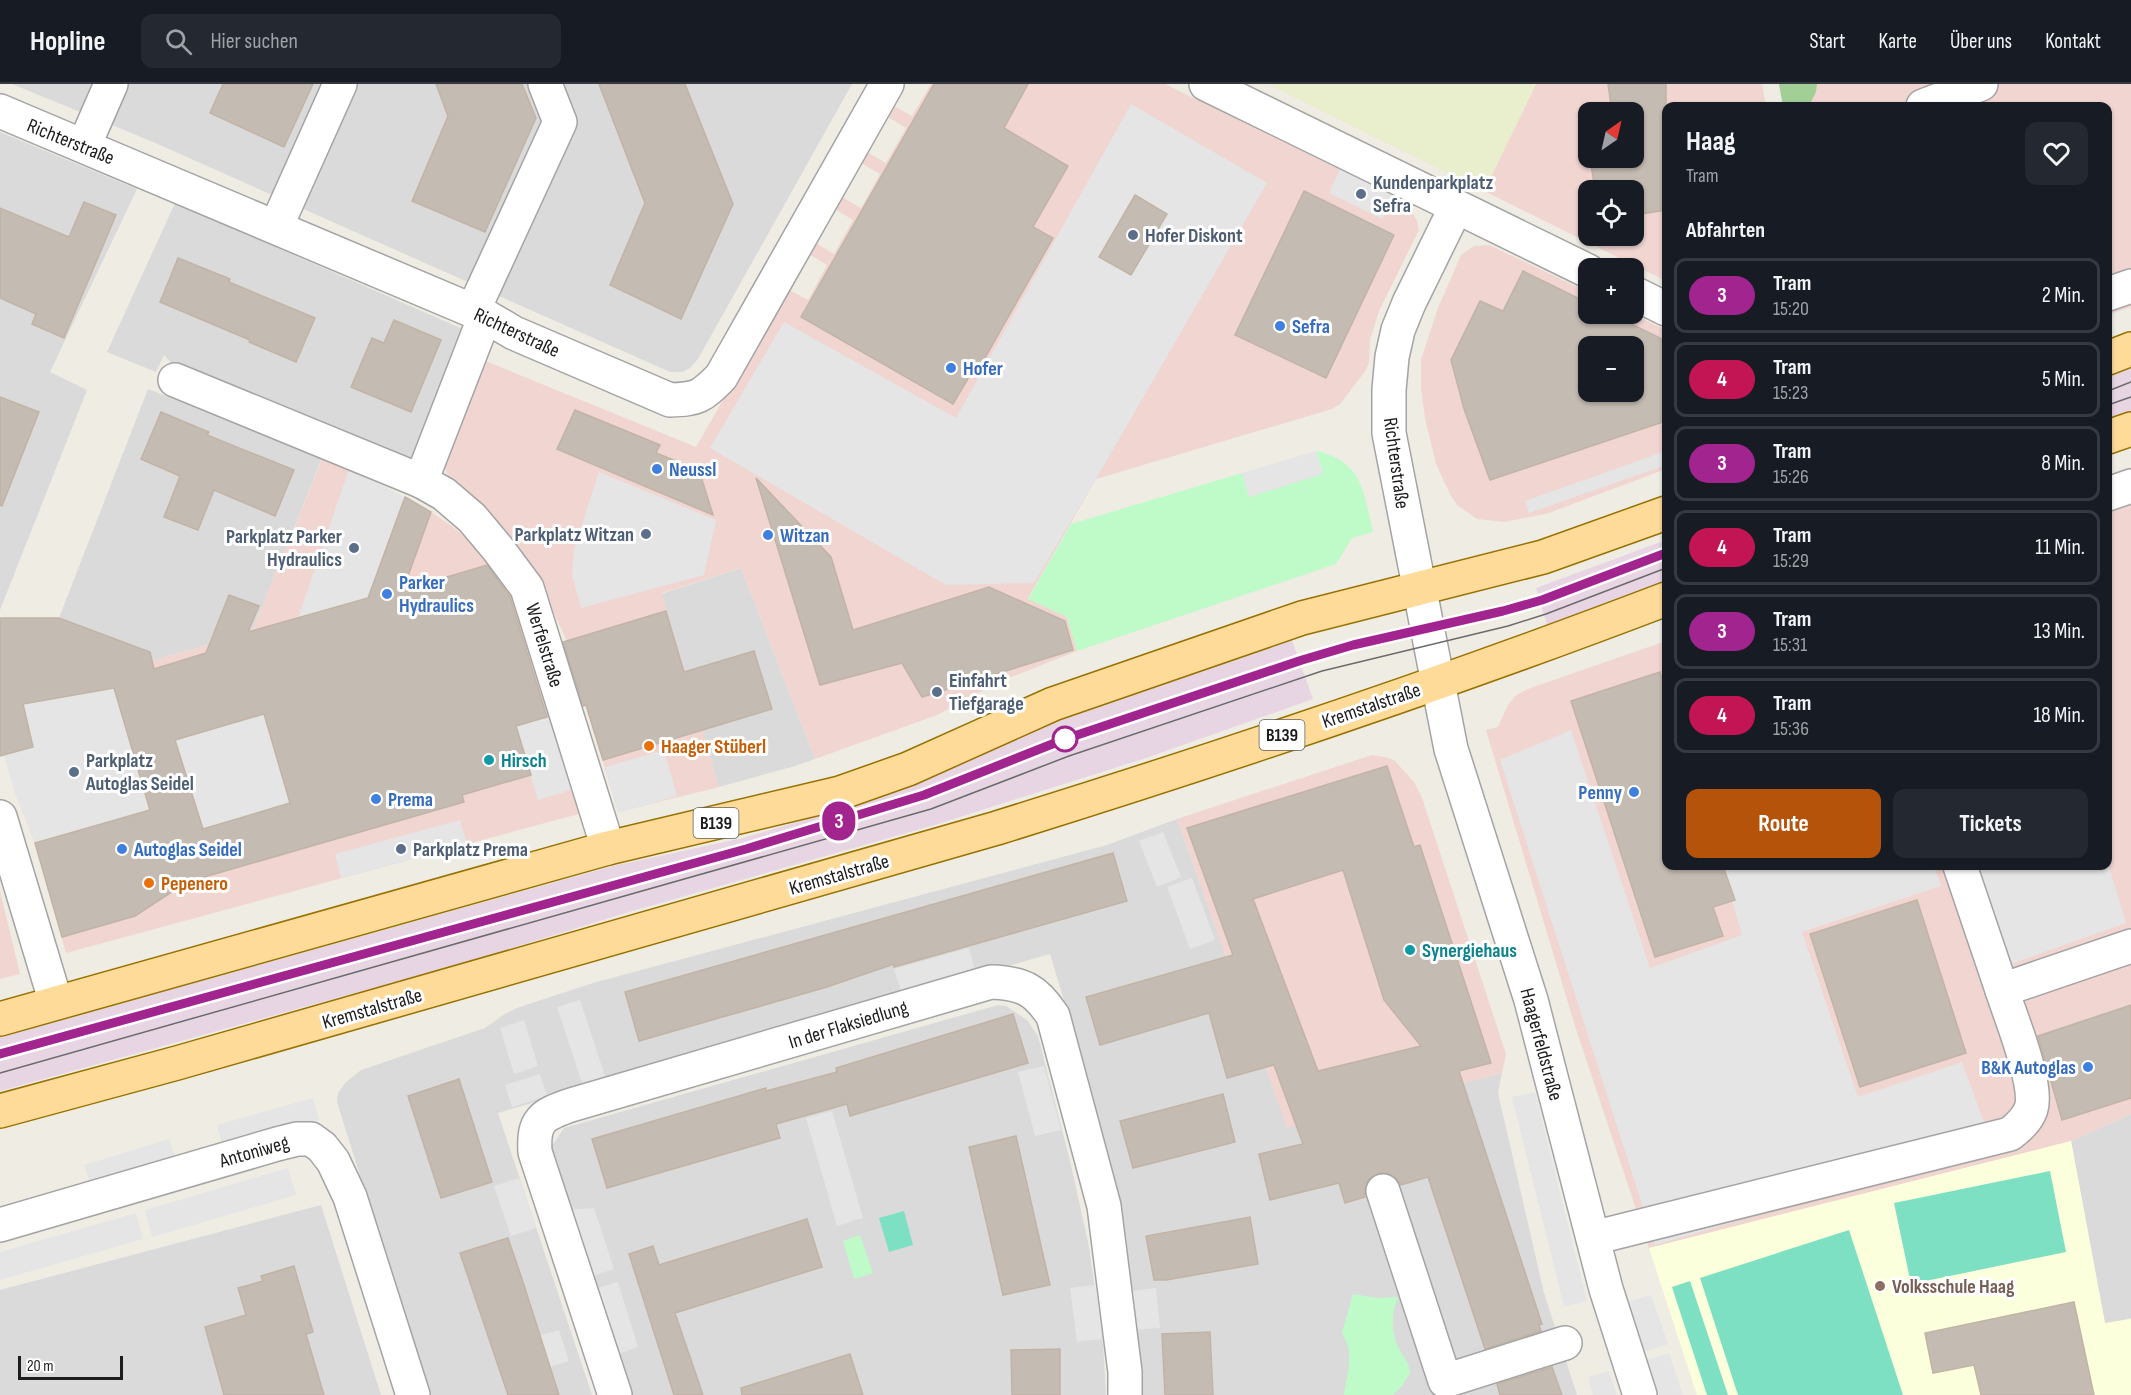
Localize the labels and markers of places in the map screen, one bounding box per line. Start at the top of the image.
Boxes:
place label: Kundenparkplatz Sefra [1373,171,1493,218]
marker: Kundenparkplatz Sefra [1354,187,1368,201]
place label: Hofer Diskont [1145,224,1243,248]
marker: Hofer Diskont [1126,228,1140,242]
place label: Sefra [1292,315,1330,339]
marker: Sefra [1273,319,1287,333]
place label: Hofer [963,357,1003,381]
marker: Hofer [944,361,958,375]
place label: Neussl [669,458,716,482]
marker: Neussl [650,462,664,476]
place label: Parkplatz Witzan [514,523,634,547]
place label: Witzan [780,524,830,548]
place label: Parkplatz Parker Hydraulics [226,525,342,572]
marker: Parkplatz Witzan [639,527,653,541]
marker: Witzan [761,528,775,542]
marker: Parkplatz Parker Hydraulics [347,541,361,555]
place label: Parker Hydraulics [399,571,474,618]
marker: Parker Hydraulics [380,587,394,601]
place label: Einfahrt Tiefgarage [949,669,1024,716]
marker: Einfahrt Tiefgarage [930,685,944,699]
unlabelled marker [1052,726,1078,752]
place label: Haager Stüberl [661,735,766,759]
marker: Haager Stüberl [642,739,656,753]
place label: Parkplatz Autoglas Seidel [85,749,194,796]
place label: Hirsch [501,749,547,773]
marker: Hirsch [482,753,496,767]
marker: Parkplatz Autoglas Seidel [67,765,81,779]
place label: Penny [1578,781,1623,805]
marker: Penny [1627,785,1641,799]
place label: Prema [388,788,433,812]
marker: Prema [369,792,383,806]
place label: Autoglas Seidel [133,838,242,862]
place label: Parkplatz Prema [413,838,528,862]
marker: Autoglas Seidel [115,842,129,856]
marker: Parkplatz Prema [394,842,408,856]
place label: Pepenero [161,872,228,896]
marker: Pepenero [142,876,156,890]
place label: Synergiehaus [1422,939,1517,963]
marker: Synergiehaus [1403,943,1417,957]
place label: B&K Autoglas [1981,1056,2076,1080]
marker: B&K Autoglas [2081,1060,2095,1074]
place label: Volksschule Haag [1892,1275,2015,1299]
marker: Volksschule Haag [1873,1279,1887,1293]

